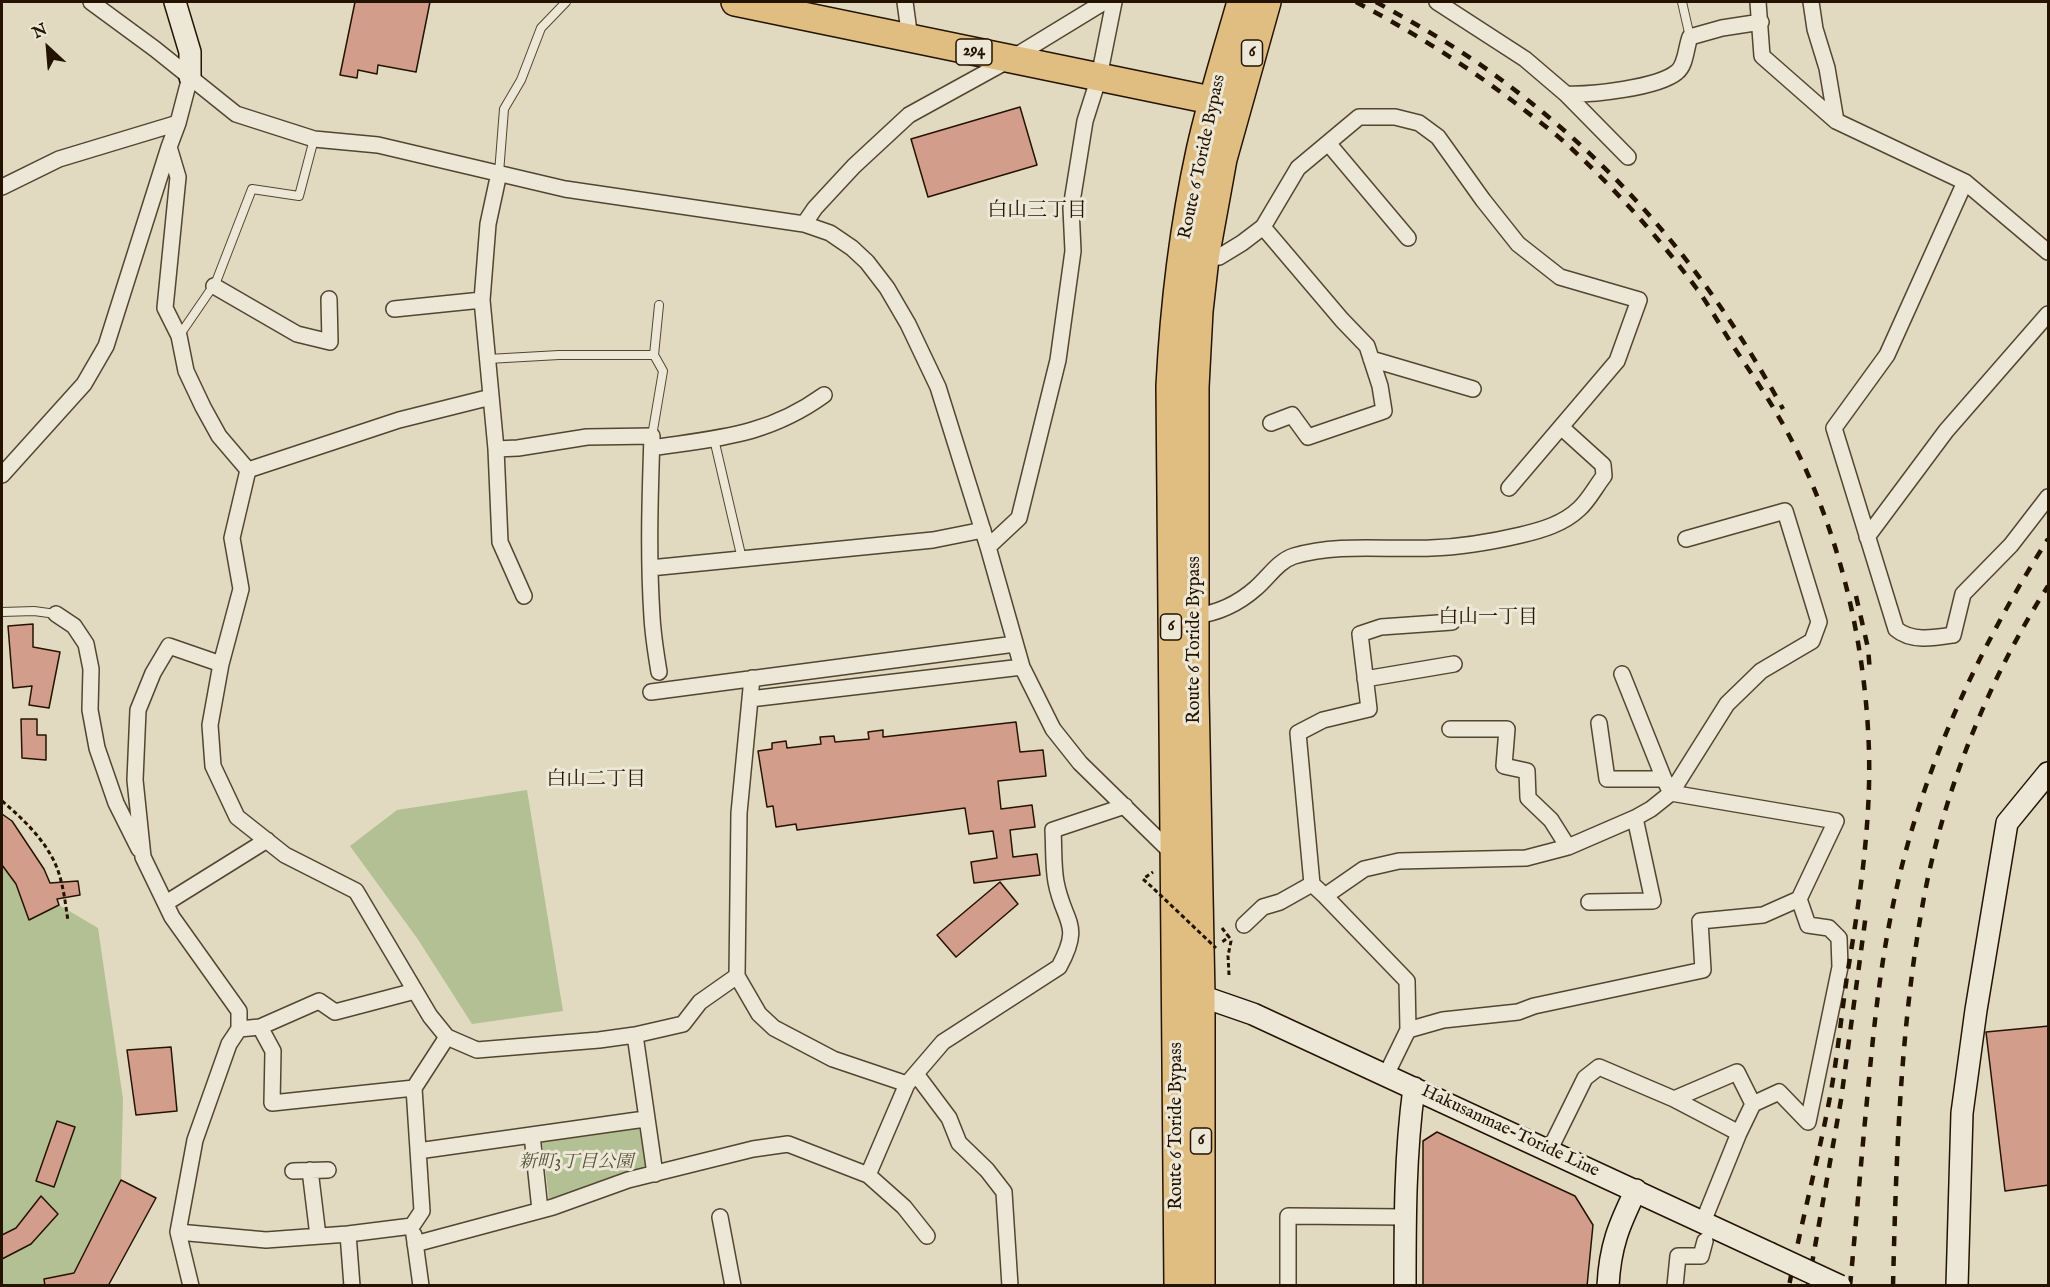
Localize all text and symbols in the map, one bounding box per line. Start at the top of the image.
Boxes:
north arrow [18,18,78,78]
text: N [30,20,51,44]
road number: 294 [956,39,992,65]
road number: 6 [1242,40,1262,66]
street label: Route 6 Toride Bypass [1175,73,1231,241]
district label: 白山三丁目 [987,200,1087,224]
street label: Route 6 Toride Bypass [1184,556,1206,724]
district label: 白山一丁目 [1438,607,1538,631]
road number: 6 [1160,614,1182,640]
district label: 白山二丁目 [546,769,646,793]
street label: Route 6 Toride Bypass [1166,1042,1188,1210]
street label: Hakusanmae-Toride Line [1418,1081,1602,1183]
road number: 6 [1190,1128,1212,1154]
park label: 新町3丁目公園 [519,1152,633,1174]

